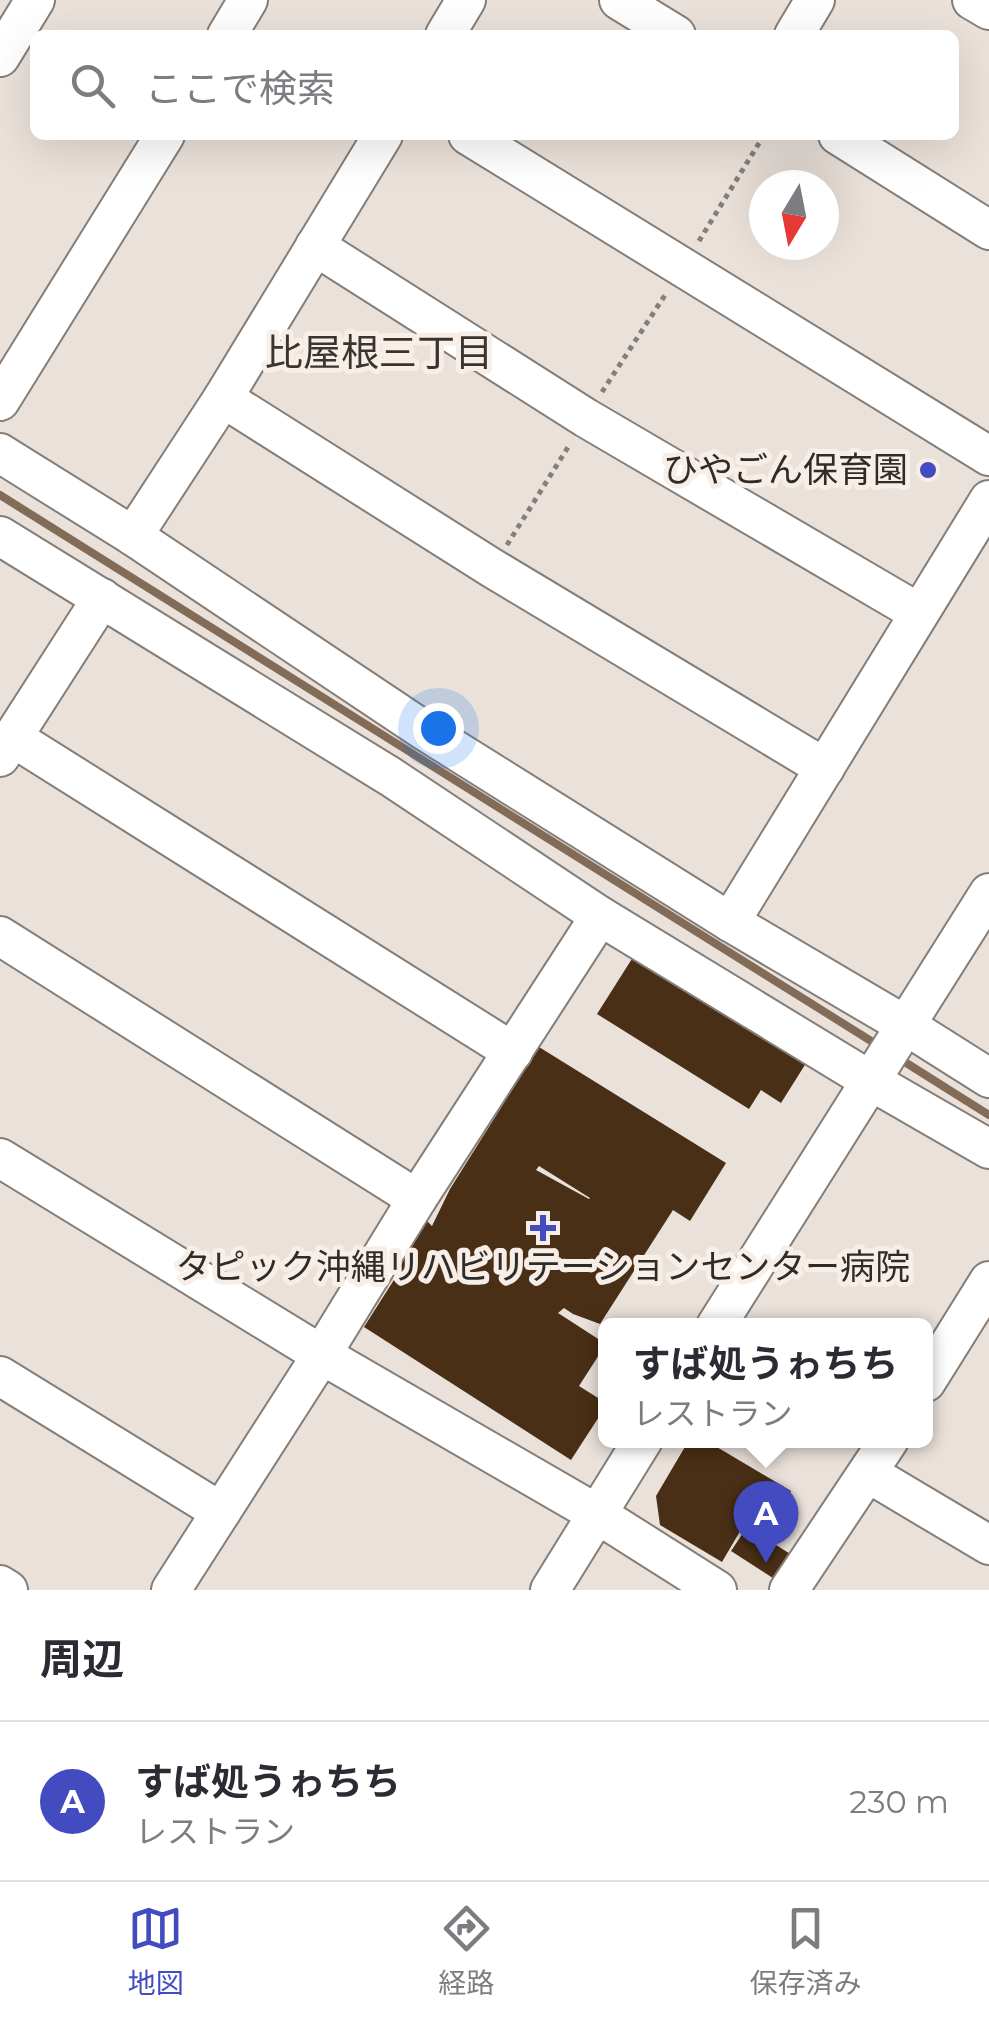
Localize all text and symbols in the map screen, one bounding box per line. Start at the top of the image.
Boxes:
search box [30,30,959,140]
icon: search [65,58,120,113]
text: ここで検索 [145,65,335,112]
north arrow [749,170,839,260]
district label: 比屋根三丁目 [265,329,493,376]
place label: ひやごん保育園 [663,448,908,491]
marker: ひやごん保育園 [917,459,939,481]
your location [413,703,464,754]
marker: タピック沖縄リハビリテーションセンター病院 [530,1215,556,1241]
place label: タピック沖縄リハビリテーションセンター病院 [176,1245,910,1288]
popup [598,1318,933,1448]
text: すば処うゎちち [632,1340,899,1387]
text: レストラン [632,1394,793,1433]
pin: A [734,1480,798,1563]
text: 周辺 [40,1633,124,1685]
text: すば処うゎちち [135,1758,401,1805]
text: A [60,1782,85,1821]
text: 230 m [849,1782,949,1821]
text: レストラン [135,1812,295,1851]
tab: 地図 [127,1901,184,2001]
tab: 経路 [438,1901,495,2001]
tab: 保存済み [749,1901,862,2001]

